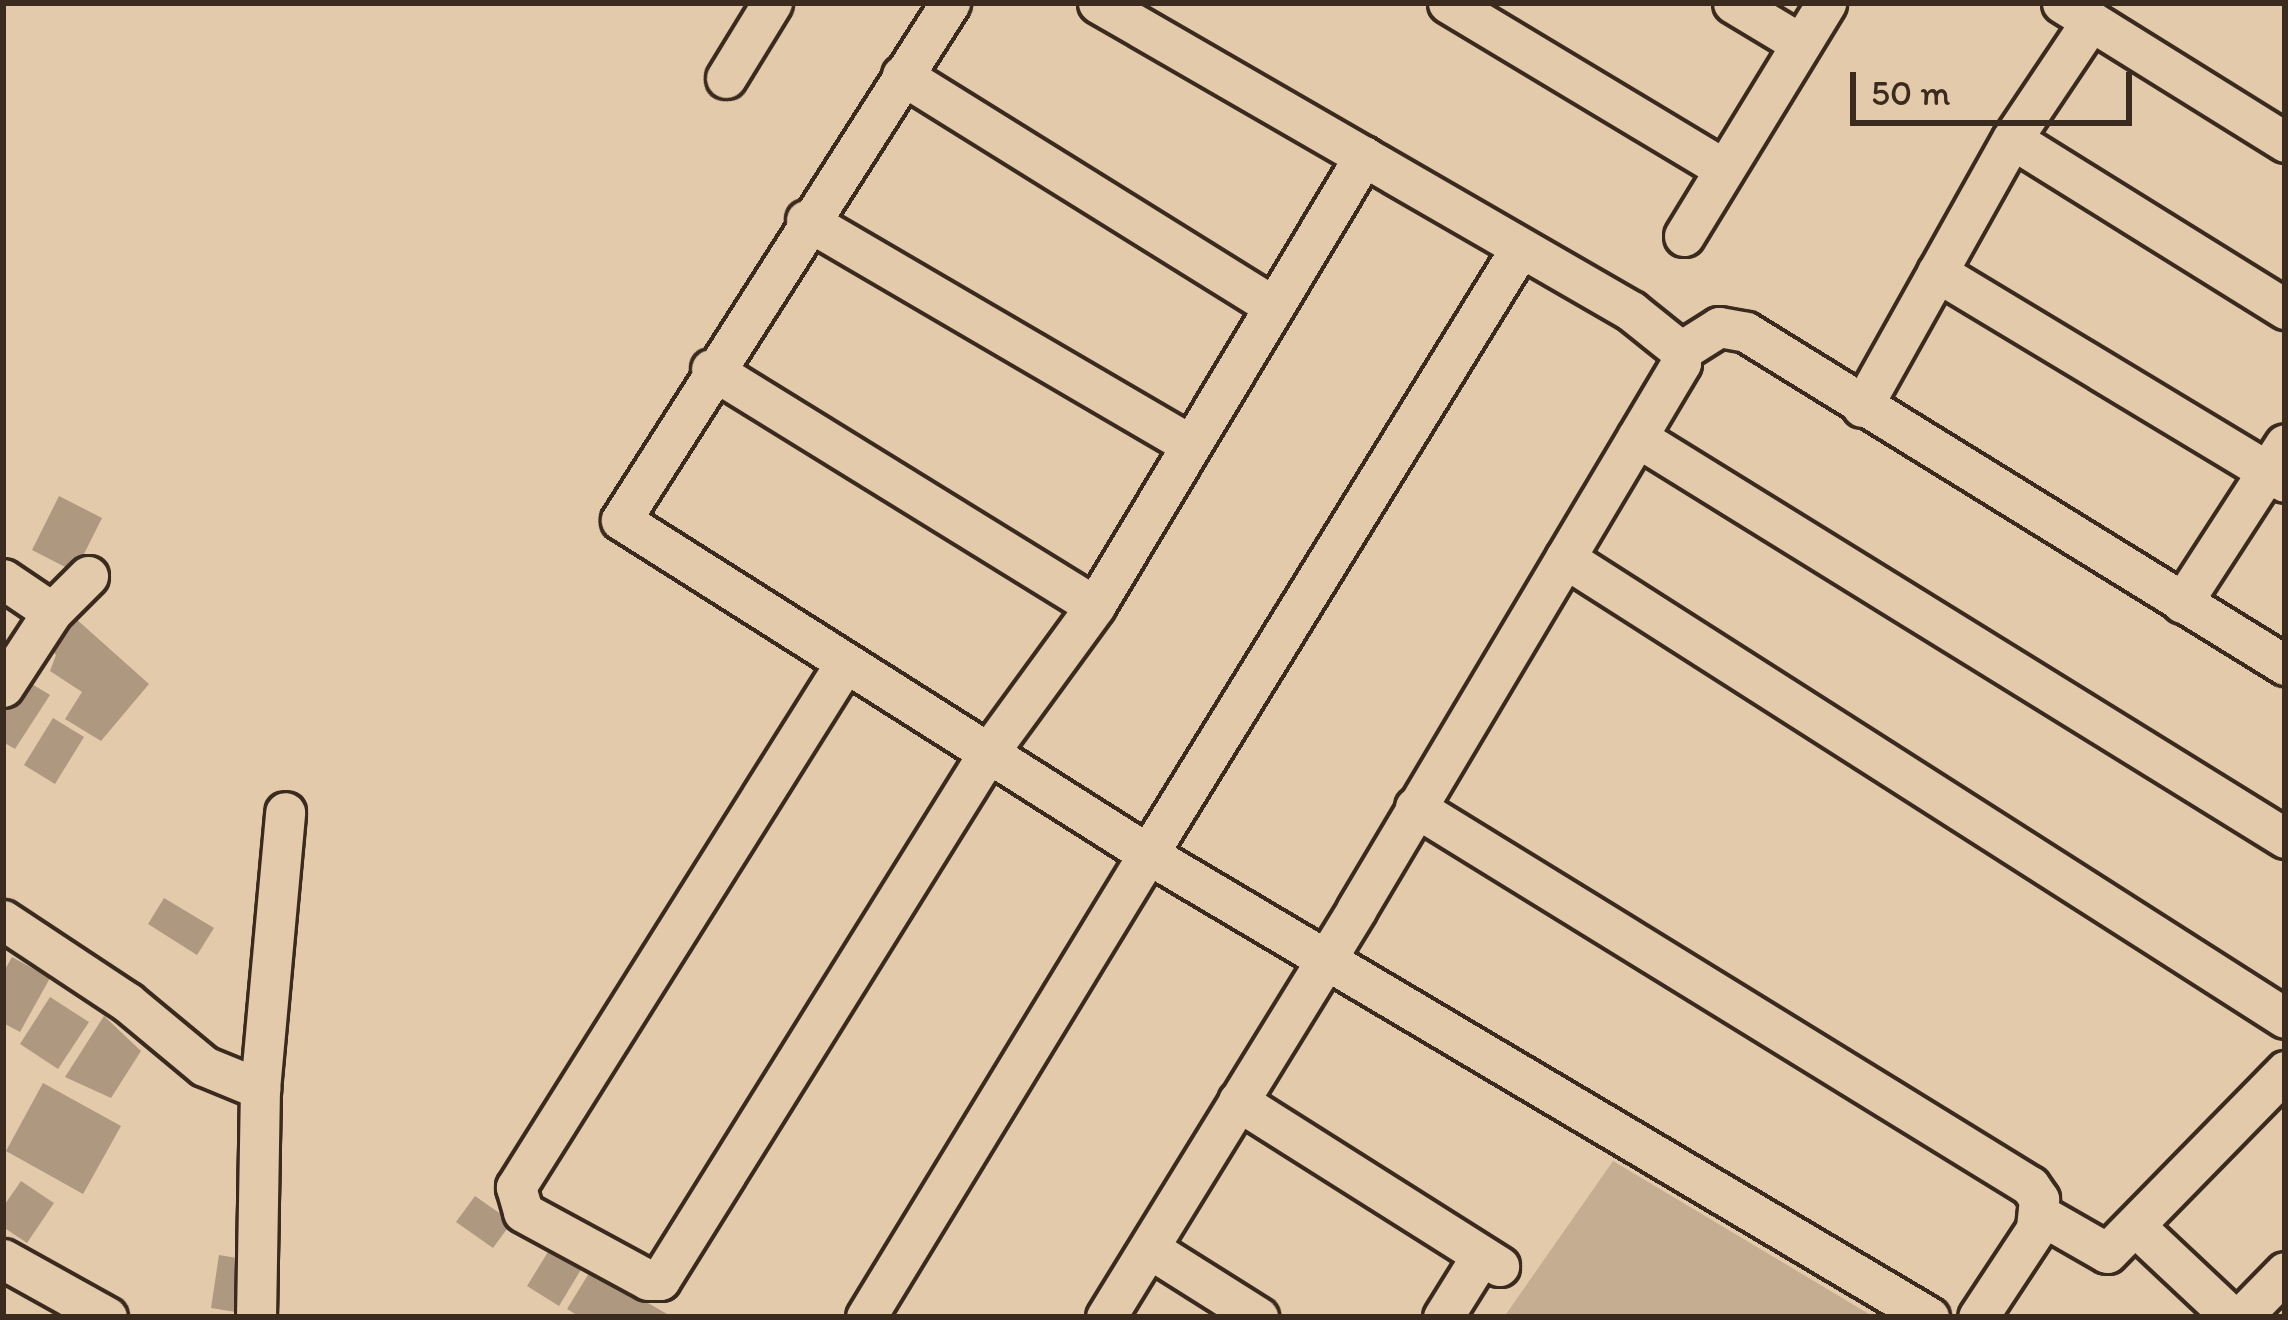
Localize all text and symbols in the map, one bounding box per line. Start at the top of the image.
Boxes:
scale bar [1856,48,2138,122]
text: 50 m [1871,71,1950,114]

